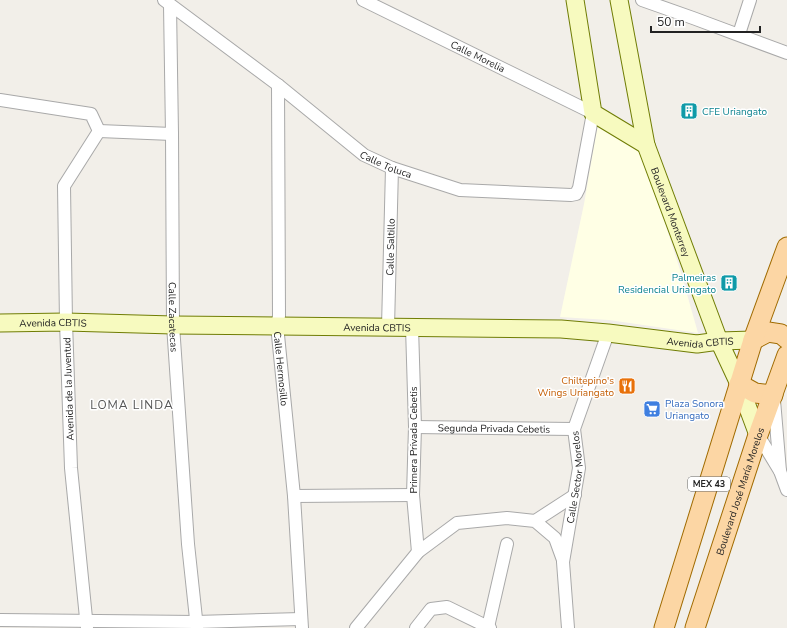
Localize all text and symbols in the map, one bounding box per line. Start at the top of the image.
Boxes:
scale bar [651,8,760,34]
text: 50 m [657,14,685,30]
street label: Calle Morelia [448,38,507,76]
building icon: CFE Uriangato [679,101,699,121]
place label: CFE Uriangato [702,105,767,119]
street label: Calle Toluca [356,148,413,182]
street label: Boulevard Monterrey [647,166,693,260]
street label: Calle Saltillo [383,218,399,276]
place label: Palmeiras Residencial Uriangato [618,271,716,297]
building icon: Palmeiras Residencial Uriangato [719,273,739,293]
street label: Calle Zacatecas [165,282,181,353]
street label: Avenida CBTIS [19,316,87,331]
street label: Avenida CBTIS [343,321,411,335]
street label: Calle Hermosillo [270,331,291,407]
street label: Avenida CBTIS [666,334,734,352]
street label: Avenida de la Juventud [60,337,78,441]
place label: Chiltepino's Wings Uriangato [537,374,614,400]
restaurant icon: Chiltepino's Wings Uriangato [617,376,637,396]
street label: Primera Privada Cebetis [407,386,421,494]
district label: LOMA LINDA [90,397,174,413]
place label: Plaza Sonora Uriangato [665,397,724,423]
supermarket icon: Plaza Sonora Uriangato [642,399,662,419]
street label: Segunda Privada Cebetis [438,421,550,437]
street label: Boulevard José María Morelos [713,425,768,557]
street label: Calle Sector Morelos [564,430,587,525]
road number: MEX 43 [688,477,730,491]

